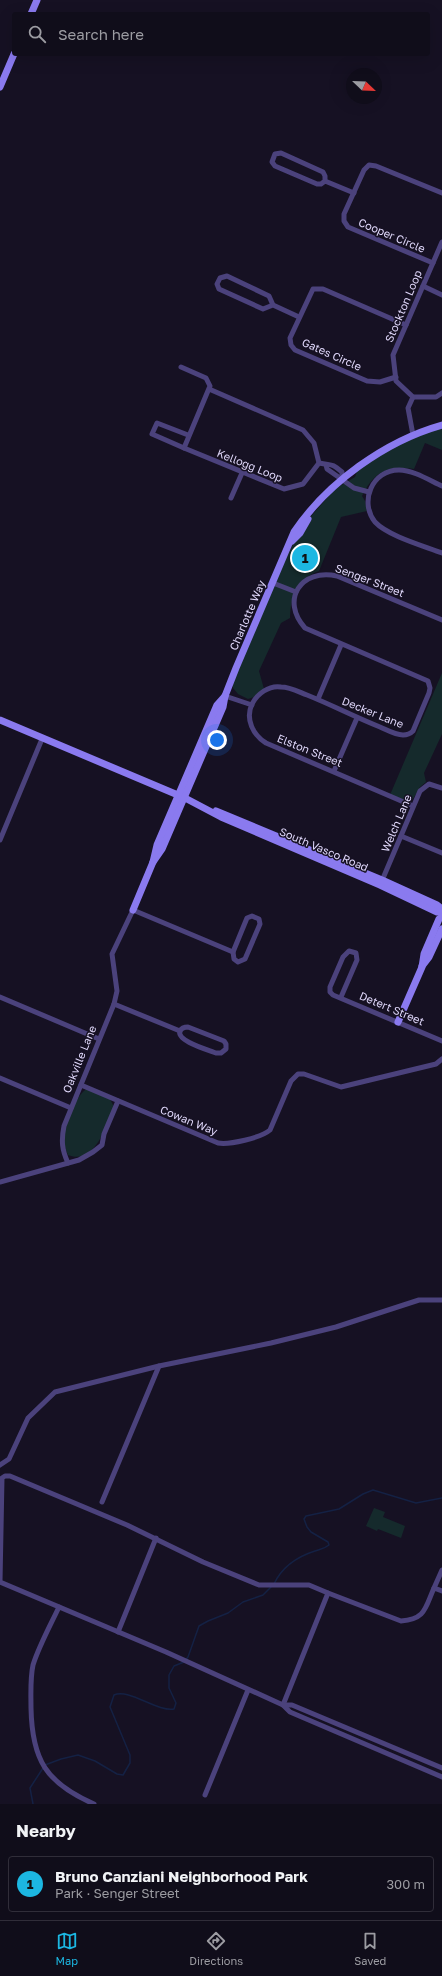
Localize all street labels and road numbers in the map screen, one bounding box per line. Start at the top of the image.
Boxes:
street label: Cooper Circle [357,215,427,255]
street label: Stockton Loop [382,268,424,344]
street label: Gates Circle [300,335,364,373]
street label: Kellogg Loop [215,446,285,484]
street label: Senger Street [334,561,406,599]
street label: Charlotte Way [226,578,268,652]
street label: Decker Lane [340,694,406,730]
street label: Elston Street [276,731,344,769]
street label: Welch Lane [378,792,414,854]
street label: South Vasco Road [278,824,370,874]
street label: Detert Street [358,989,426,1027]
street label: Oakville Lane [60,1023,98,1095]
street label: Cowan Way [158,1103,220,1137]

